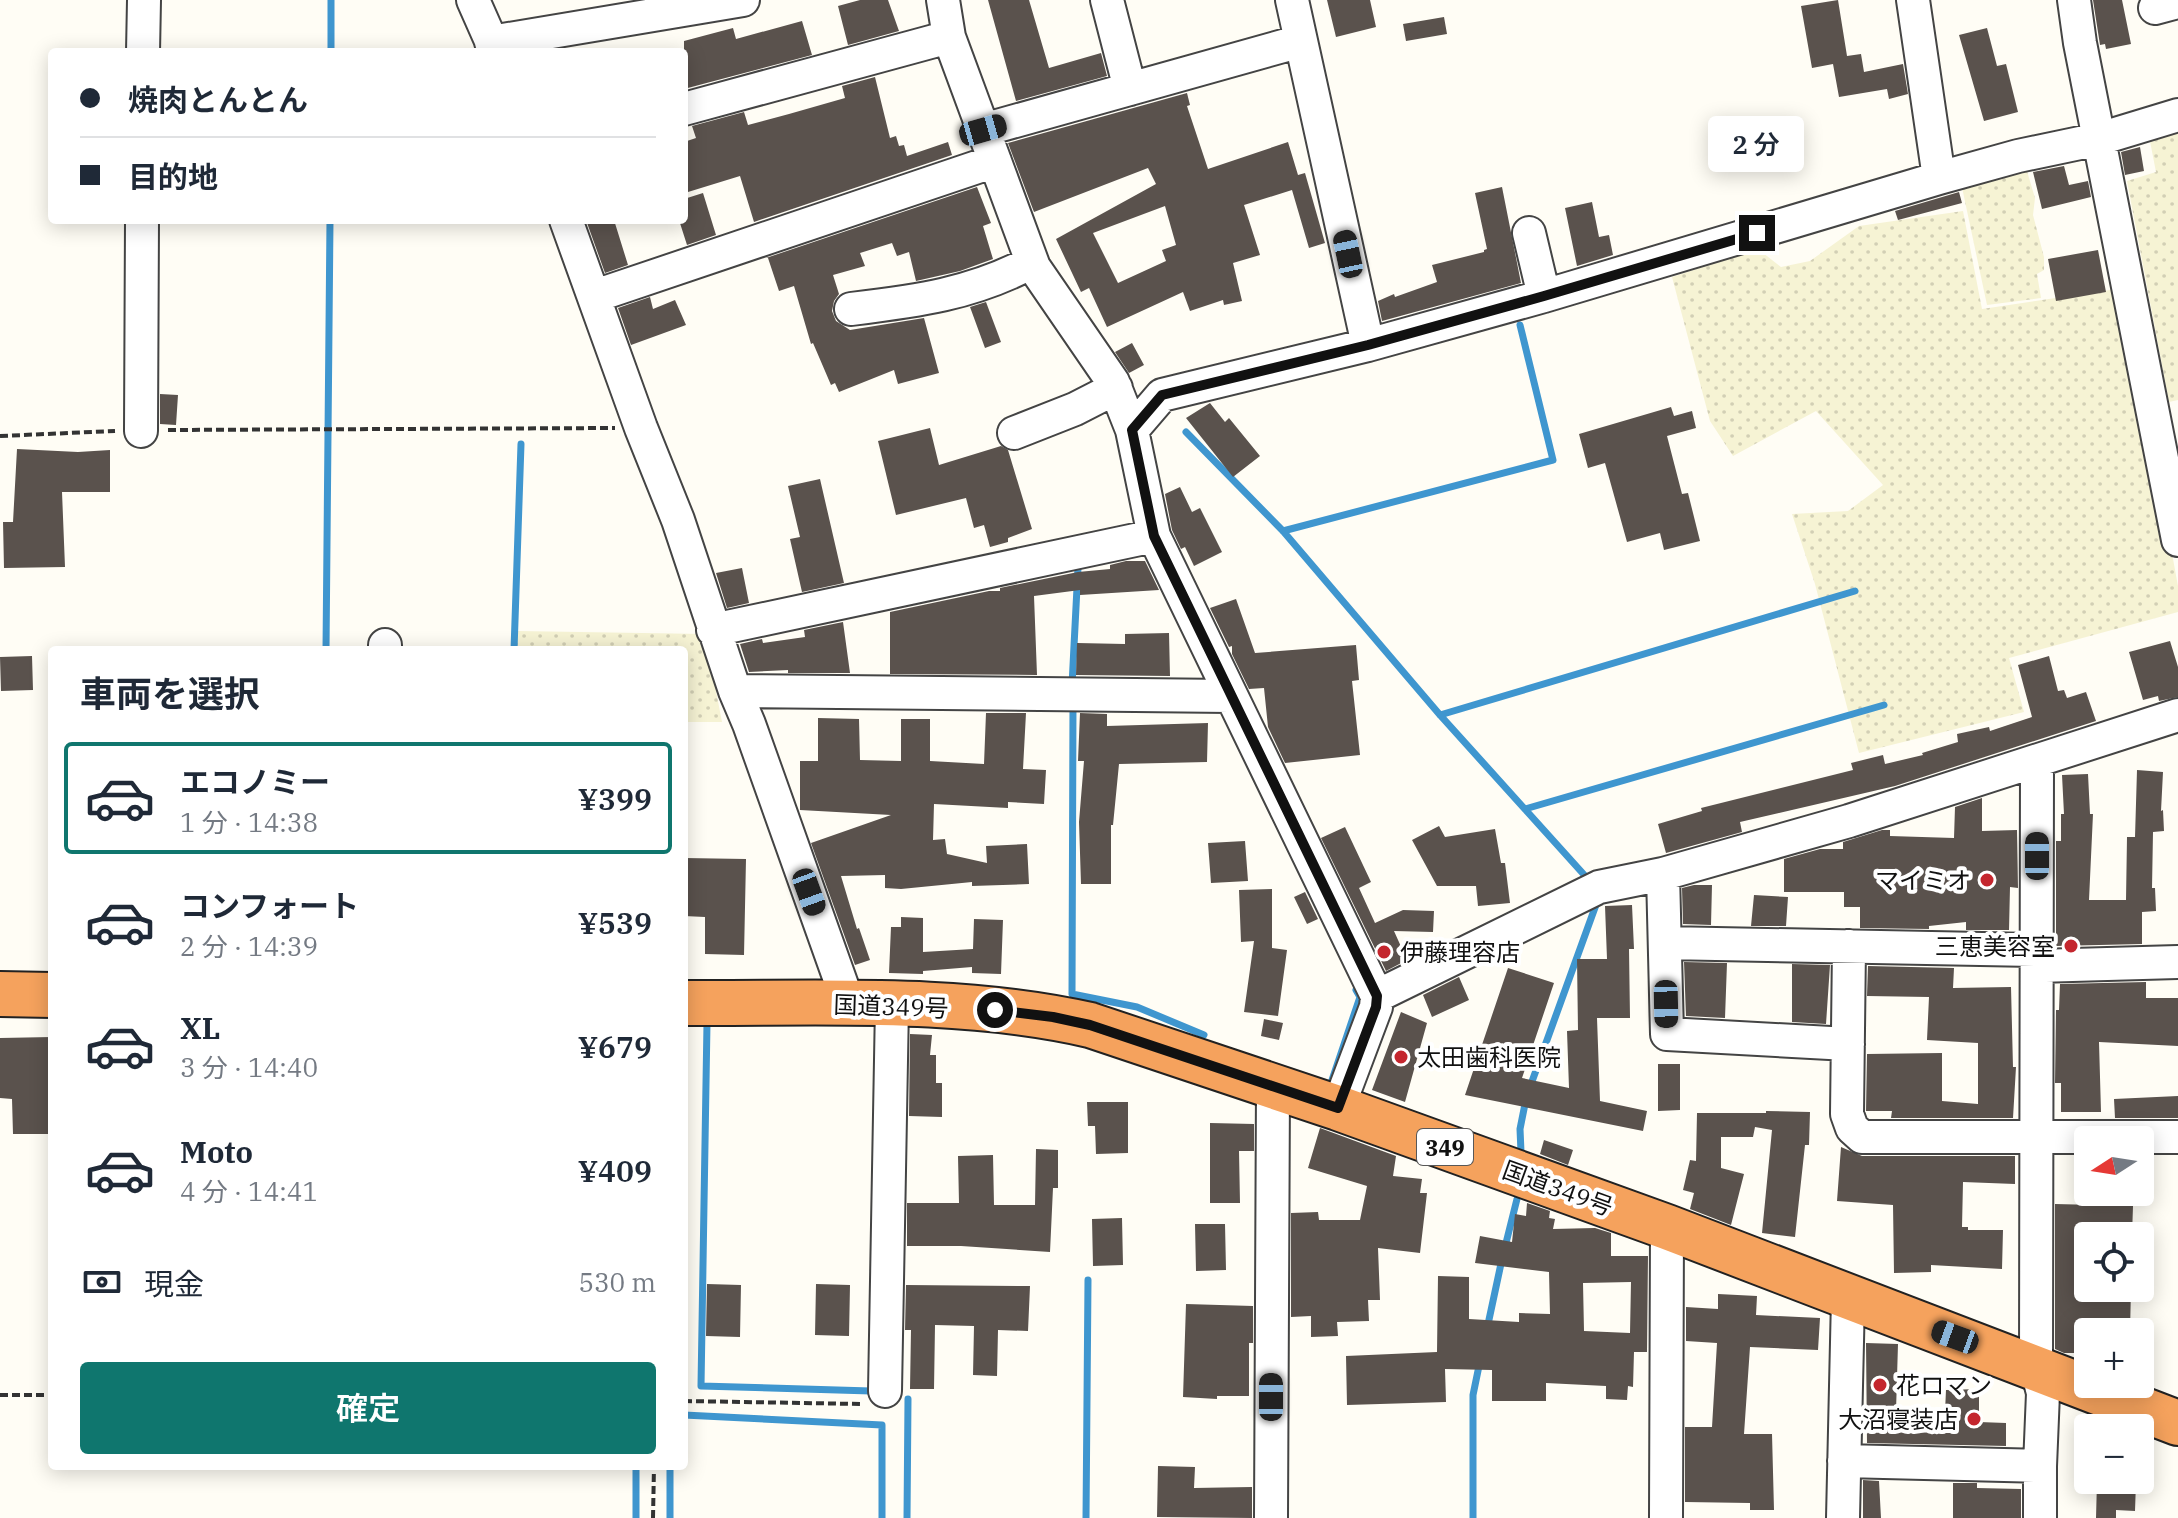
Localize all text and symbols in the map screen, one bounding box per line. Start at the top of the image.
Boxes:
text: 焼肉とんとん [128,80,308,119]
car [957,112,1009,148]
callout: 2 分 [1709,117,1805,173]
text: 2 分 [1732,127,1780,161]
text: 目的地 [128,157,218,196]
route end [1739,215,1775,251]
car [1331,228,1365,280]
text: 車両を選択 [80,670,260,717]
icon: car [84,762,156,834]
text: エコノミー [180,762,330,801]
text: ¥399 [578,779,652,818]
text: 1 分 · 14:38 [180,805,318,839]
car [2025,832,2049,880]
place label: マイミオ [1875,864,1971,896]
car [790,865,828,919]
marker: マイミオ [1978,871,1996,889]
icon: car [84,886,156,958]
text: コンフォート [180,886,359,925]
text: ¥539 [578,903,652,942]
text: 2 分 · 14:39 [180,929,318,963]
place label: 三恵美容室 [1935,930,2055,962]
place label: 伊藤理容店 [1400,936,1520,968]
marker: 三恵美容室 [2062,937,2080,955]
marker: 伊藤理容店 [1375,943,1393,961]
car [1654,980,1678,1028]
street label: 国道349号 [833,988,949,1024]
route start [977,992,1013,1028]
text: XL [180,1008,220,1047]
icon: car [84,1010,156,1082]
text: ¥679 [578,1027,652,1066]
place label: 太田歯科医院 [1417,1041,1561,1073]
marker: 太田歯科医院 [1392,1048,1410,1066]
text: 3 分 · 14:40 [180,1050,318,1084]
north arrow [2074,1126,2154,1206]
map controls [2074,1126,2154,1494]
road number: 349 [1417,1129,1473,1165]
text: Moto [180,1132,253,1171]
icon: car [84,1134,156,1206]
text: ¥409 [578,1151,652,1190]
street label: 国道349号 [1498,1153,1618,1223]
text: 4 分 · 14:41 [180,1174,318,1208]
button: locate [2074,1222,2154,1302]
icon: cash [80,1260,124,1304]
text: 現金 [144,1264,204,1303]
text: 530 m [578,1265,656,1299]
car [1928,1318,1982,1356]
button: + [2074,1318,2154,1398]
button: 確定 [80,1362,656,1454]
place label: 花ロマン [1896,1369,1992,1401]
car [1259,1373,1283,1421]
marker: 花ロマン [1871,1376,1889,1394]
place label: 大沼寝装店 [1838,1403,1958,1435]
marker: 大沼寝装店 [1965,1410,1983,1428]
button: − [2074,1414,2154,1494]

